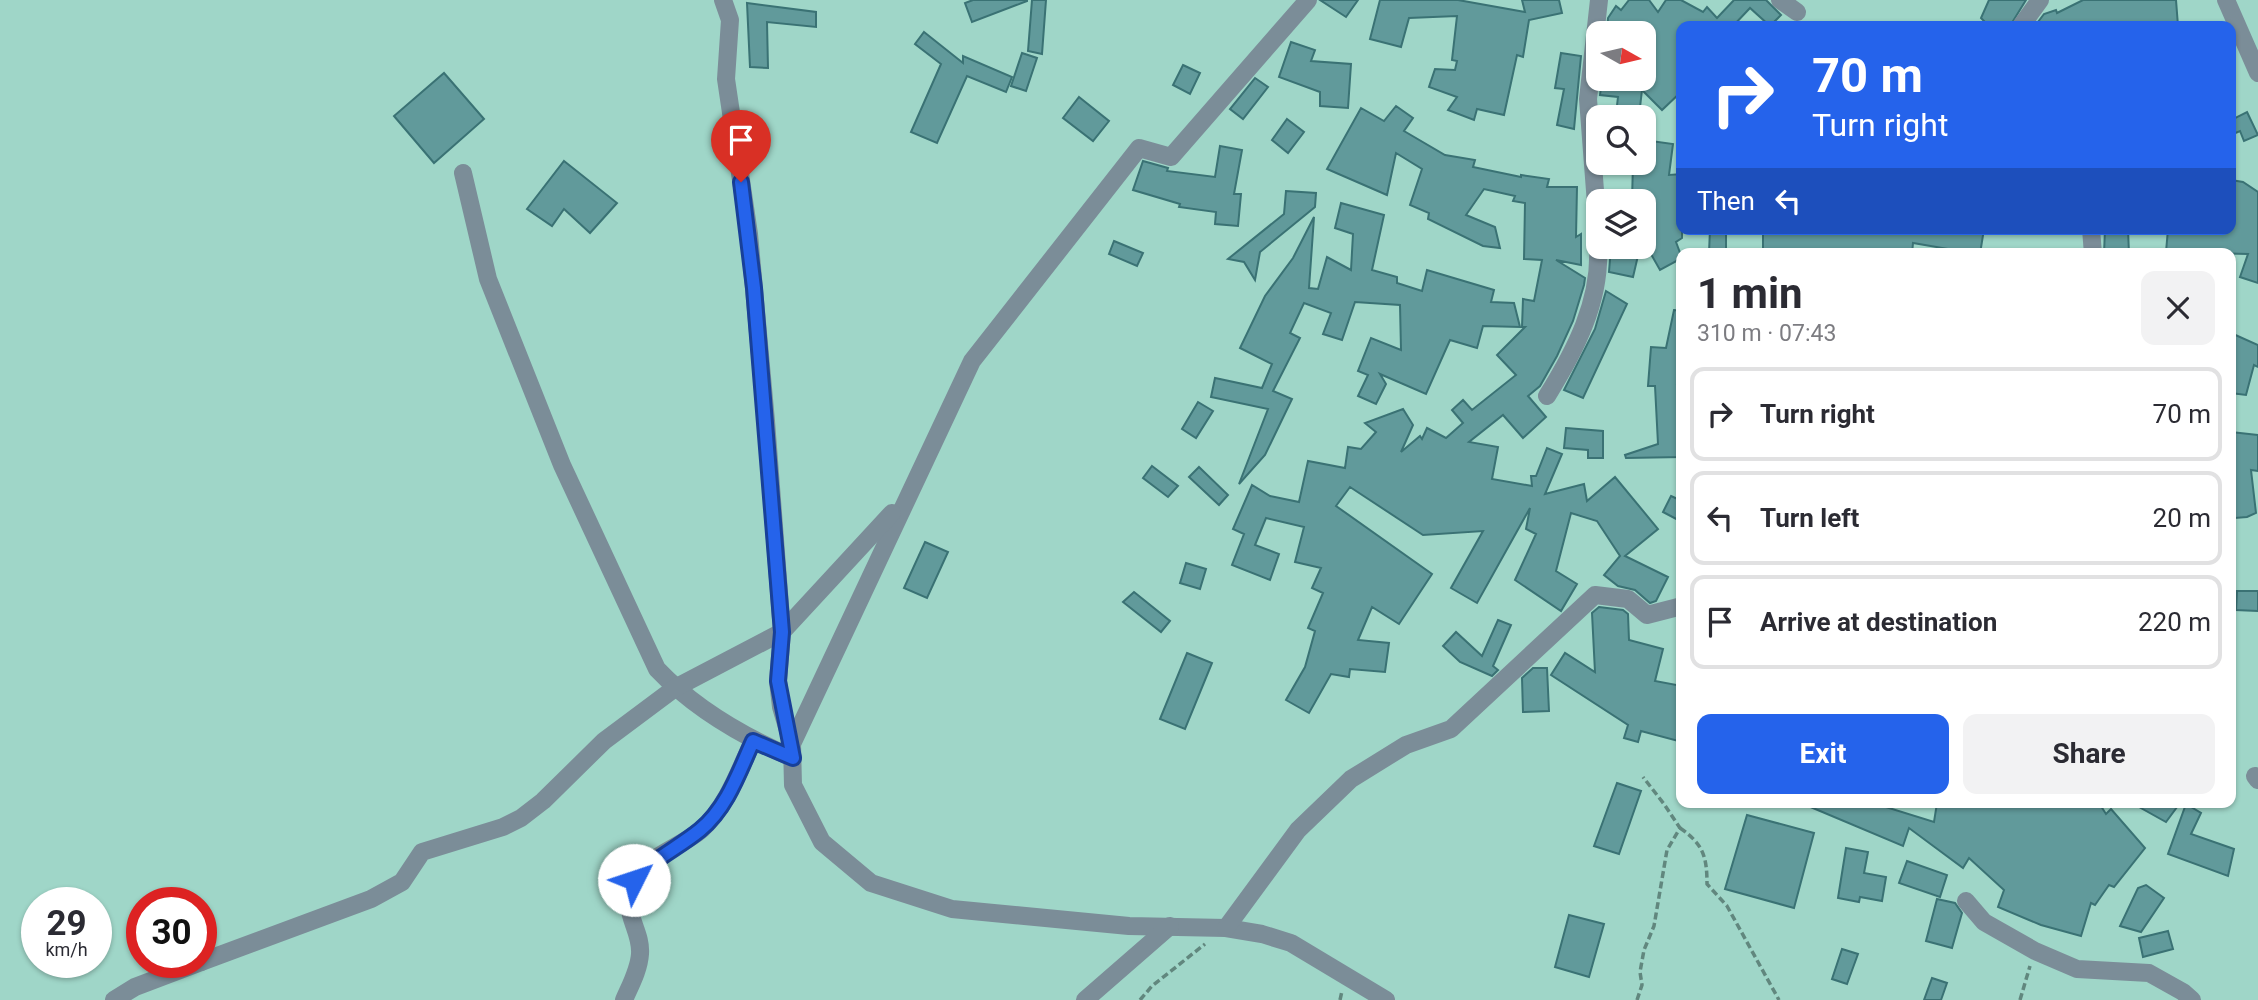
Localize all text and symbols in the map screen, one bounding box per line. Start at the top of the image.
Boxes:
north arrow [1586,21,1656,91]
map controls [1586,21,1656,259]
text: 70 m [1812,47,1923,104]
icon: right [1697,49,1788,140]
button: search [1586,105,1656,175]
text: Turn right [1812,106,1948,144]
pin [711,110,771,182]
icon: arrive [722,121,760,159]
icon: left [1769,182,1807,220]
text: Then [1697,186,1755,216]
button: layers [1586,189,1656,259]
text: 1 min [1697,269,1803,318]
button: close [2141,271,2215,345]
text: 310 m · 07:43 [1697,320,1836,347]
icon: right [1701,395,1739,433]
text: Turn right [1760,399,1875,429]
text: 70 m [2153,399,2211,429]
icon: left [1701,499,1739,537]
text: Turn left [1760,503,1859,533]
text: 20 m [2153,503,2211,533]
icon: arrive [1701,603,1739,641]
text: Arrive at destination [1760,607,1997,637]
text: 220 m [2138,607,2211,637]
button: Exit [1697,714,1949,794]
button: Share [1963,714,2215,794]
position arrow [597,843,671,917]
speed limit sign: 30 [126,887,217,978]
text: 29 [46,903,87,944]
text: km/h [45,939,88,960]

